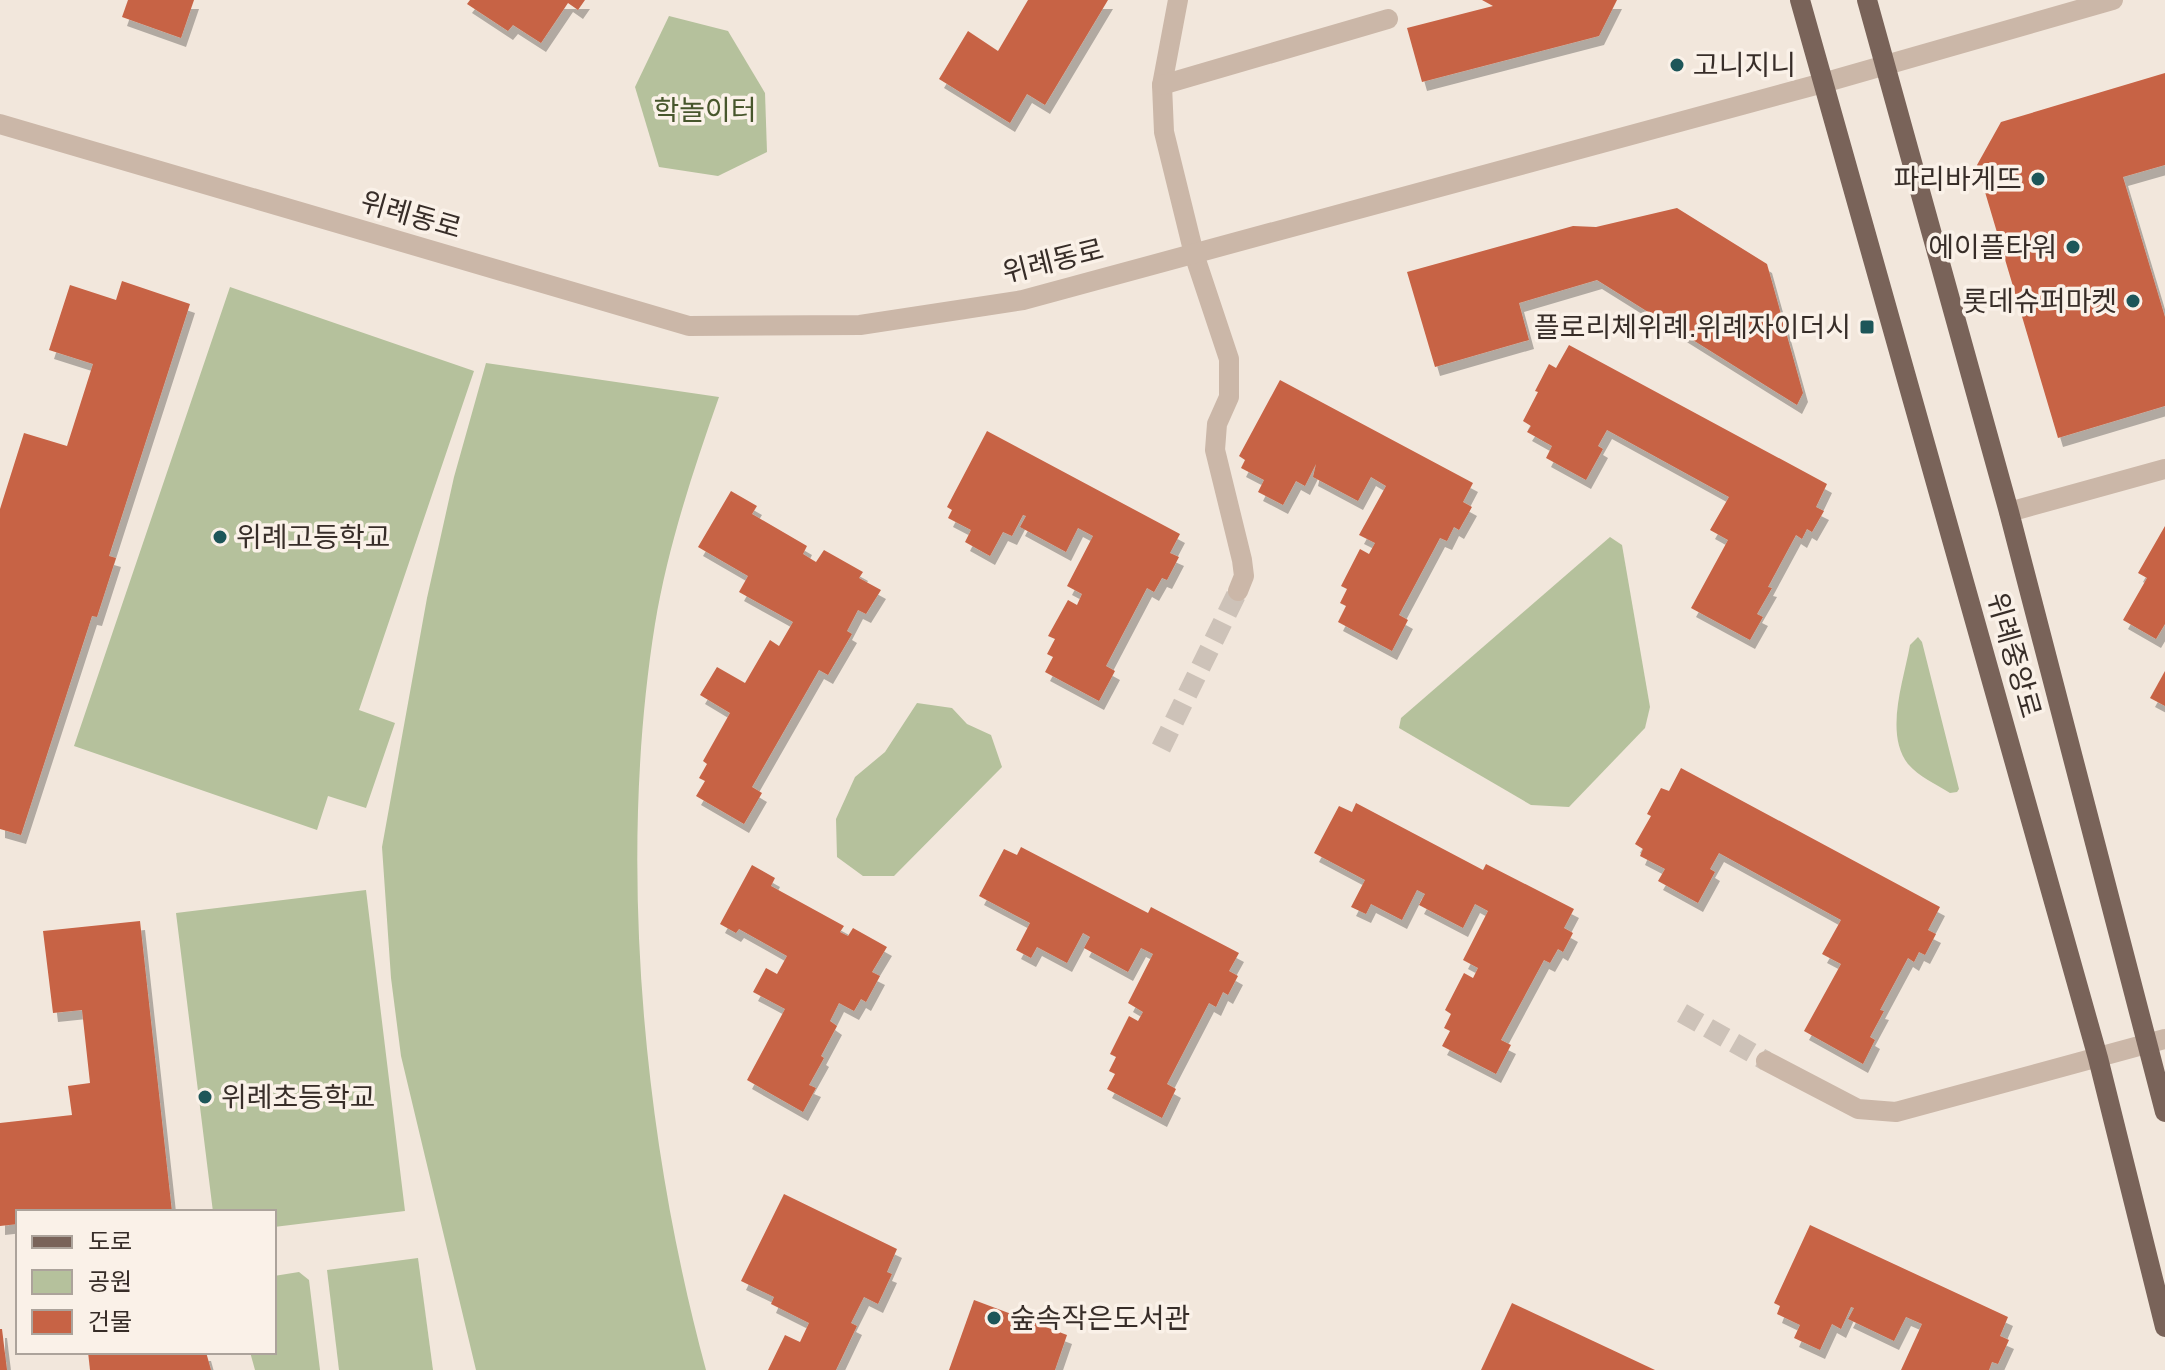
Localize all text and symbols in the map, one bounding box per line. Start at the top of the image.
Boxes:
place label: 고니지니 [1693,50,1796,81]
marker: 고니지니 [1668,56,1686,74]
park label: 학놀이터 [653,95,757,126]
place label: 파리바게뜨 [1893,164,2022,195]
marker: 파리바게뜨 [2029,170,2047,188]
street label: 위례동로 [357,186,465,244]
place label: 에이플타워 [1928,232,2057,263]
street label: 위례동로 [999,233,1107,289]
marker: 에이플타워 [2064,238,2082,256]
place label: 롯데슈퍼마켓 [1962,286,2117,317]
marker: 롯데슈퍼마켓 [2124,292,2142,310]
place label: 플로리체위례.위례자이더시 [1534,312,1851,343]
marker: 플로리체위례.위례자이더시 [1858,318,1876,336]
place label: 위례고등학교 [236,522,391,553]
marker: 위례고등학교 [211,528,229,546]
street label: 위례중앙로 [1981,589,2047,721]
place label: 위례초등학교 [221,1082,376,1113]
marker: 위례초등학교 [196,1088,214,1106]
legend [16,1210,276,1354]
text: 도로 [88,1228,132,1255]
text: 공원 [88,1268,132,1295]
place label: 숲속작은도서관 [1010,1303,1190,1334]
text: 건물 [88,1308,132,1335]
marker: 숲속작은도서관 [985,1309,1003,1327]

